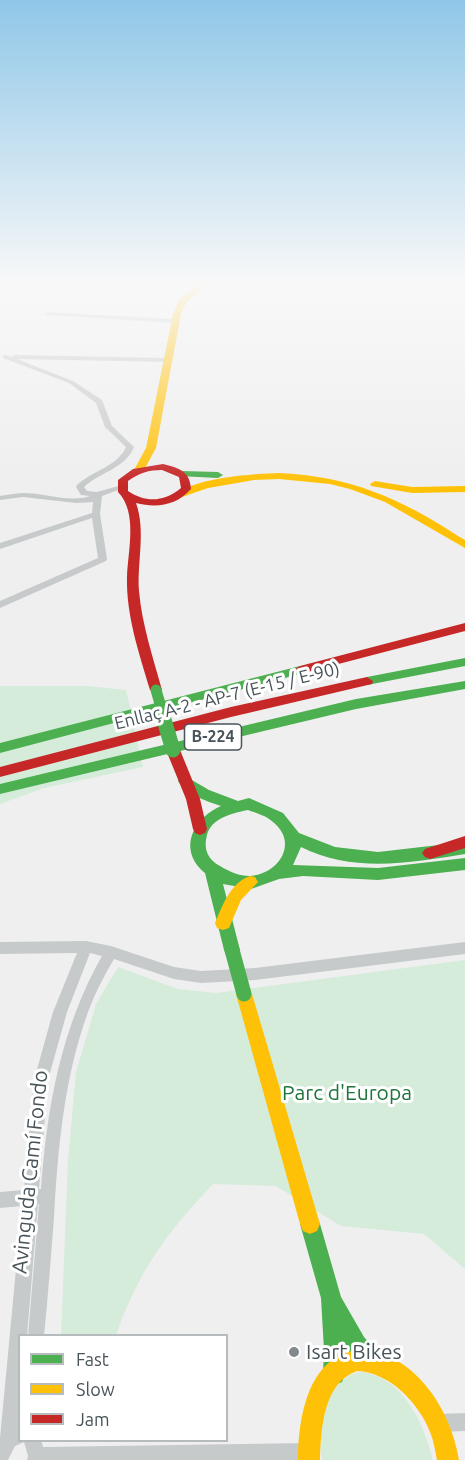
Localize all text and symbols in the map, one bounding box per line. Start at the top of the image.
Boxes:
street label: Enllaç A-2 - AP-7 (E-15 / E-90) [112,658,342,734]
road number: B-224 [184,724,242,750]
street label: Avinguda Camí Fondo [7,1069,53,1275]
park label: Parc d'Europa [282,1080,412,1106]
legend [18,1334,228,1442]
place label: Isart Bikes [306,1339,402,1365]
marker: Isart Bikes [287,1345,301,1359]
text: Fast [76,1349,109,1369]
text: Slow [76,1379,115,1399]
text: Jam [76,1409,110,1429]

